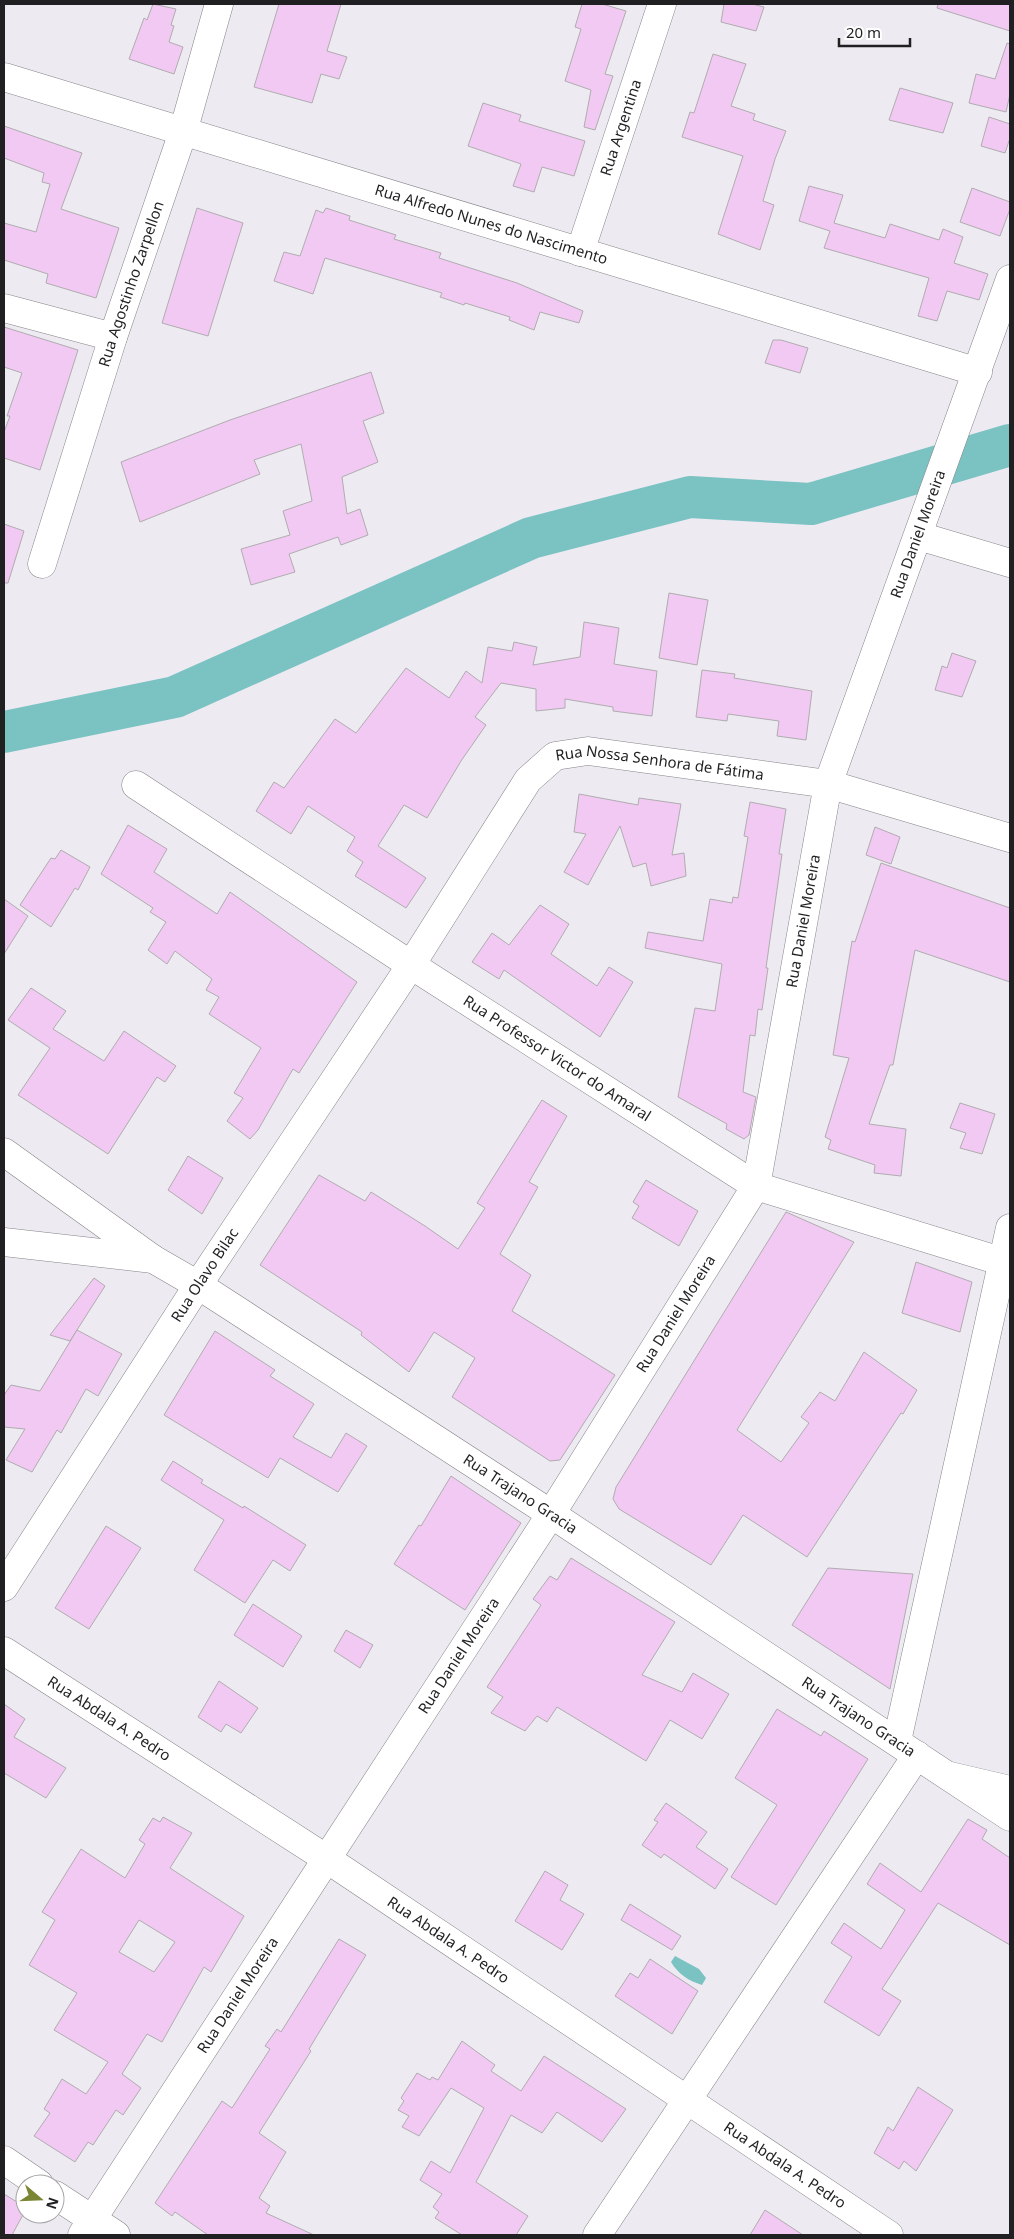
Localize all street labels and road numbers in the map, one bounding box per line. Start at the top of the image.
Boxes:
street label: Rua Argentina [595,76,645,178]
street label: Rua Alfredo Nunes do Nascimento [373,179,610,268]
street label: Rua Agostinho Zarpellon [93,198,168,369]
street label: Rua Daniel Moreira [885,467,949,601]
street label: Rua Nossa Senhora de Fátima [554,740,765,784]
street label: Rua Daniel Moreira [781,853,824,989]
street label: Rua Professor Victor do Amaral [460,990,655,1125]
street label: Rua Olavo Bilac [166,1224,242,1325]
street label: Rua Daniel Moreira [631,1251,719,1376]
street label: Rua Trajano Gracia [460,1449,582,1538]
street label: Rua Daniel Moreira [413,1593,503,1717]
street label: Rua Abdala A. Pedro [44,1671,175,1765]
street label: Rua Trajano Gracia [798,1671,920,1761]
street label: Rua Abdala A. Pedro [384,1891,514,1987]
street label: Rua Daniel Moreira [192,1933,282,2057]
street label: Rua Abdala A. Pedro [720,2116,850,2213]

